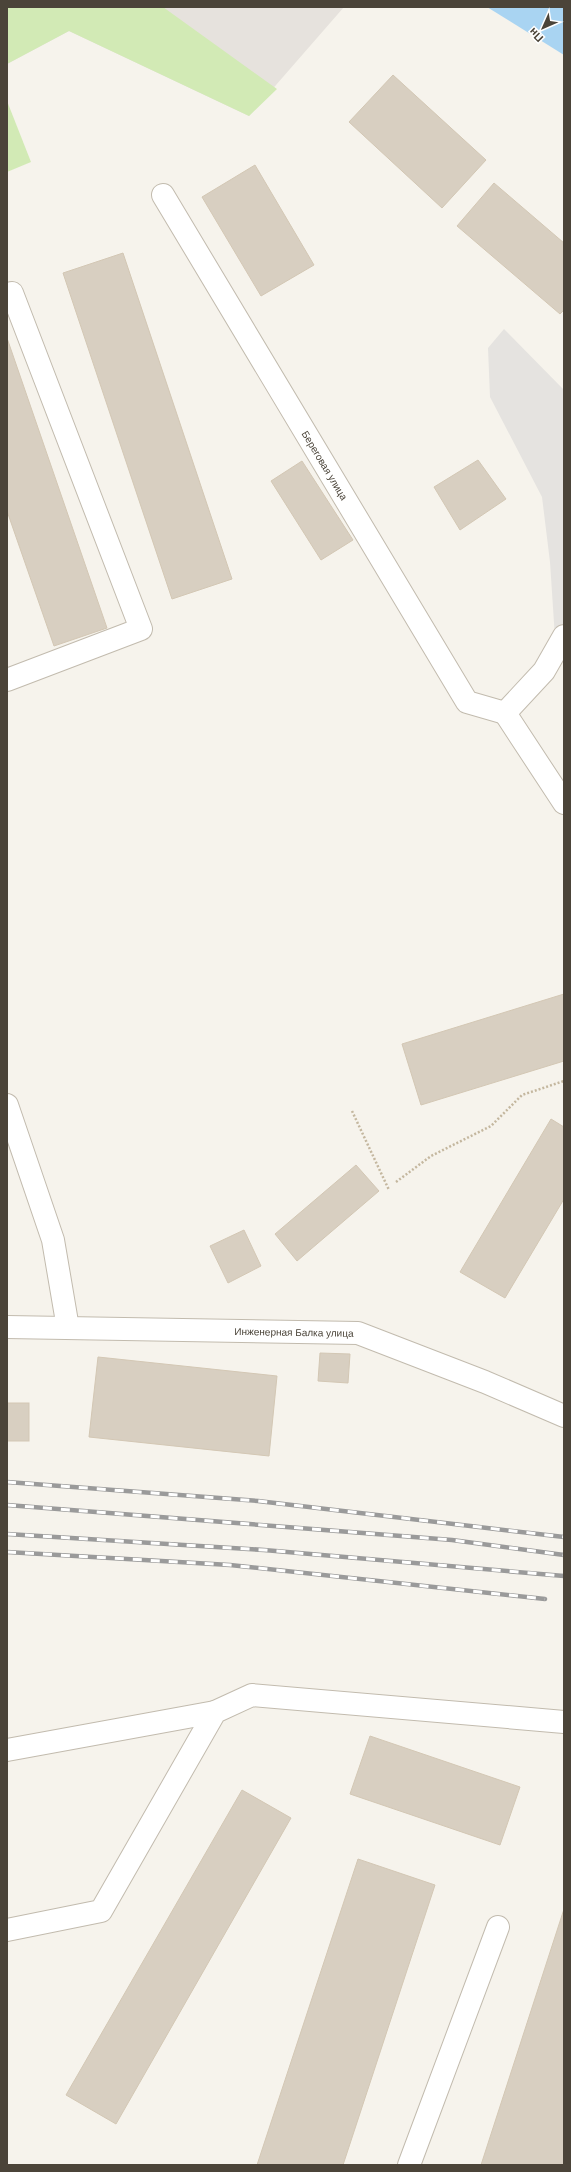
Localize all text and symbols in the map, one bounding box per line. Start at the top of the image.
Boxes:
north arrow [523,8,563,48]
text: Пн [526,25,546,45]
street label: Береговая улица [299,428,351,503]
street label: Инженерная Балка улица [234,1325,354,1340]

